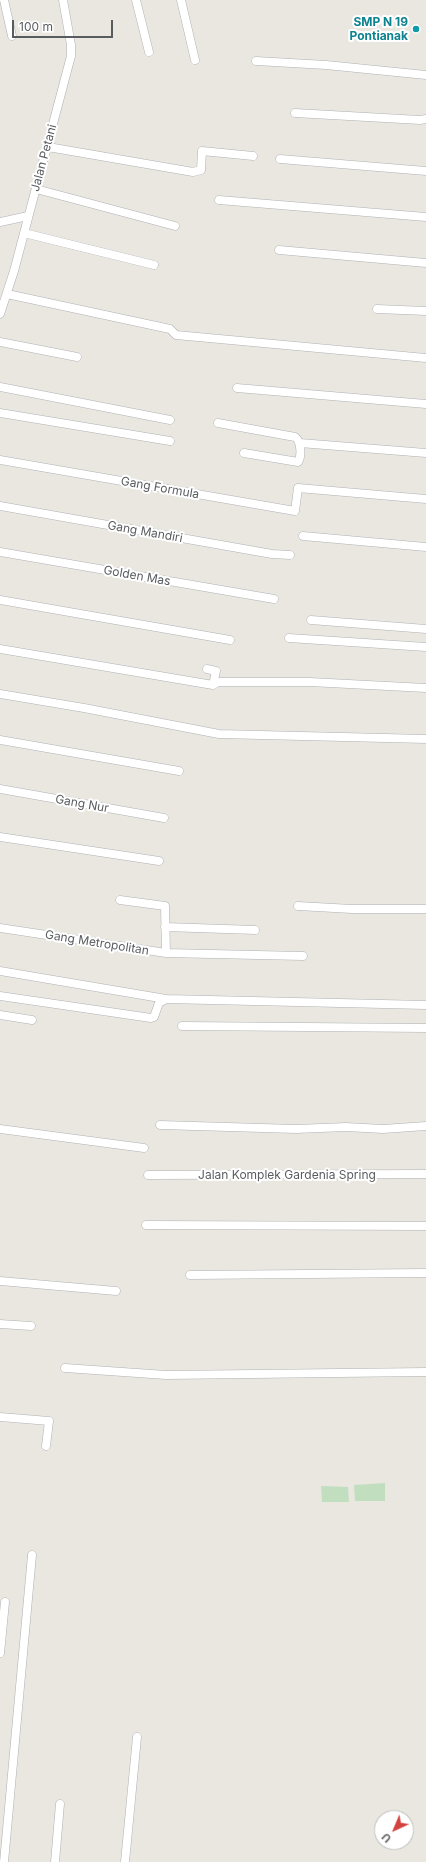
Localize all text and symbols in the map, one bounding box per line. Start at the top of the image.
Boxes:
scale bar [14,12,115,38]
place label: SMP N 19 Pontianak [349,15,408,43]
text: 100 m [19,19,53,34]
marker: SMP N 19 Pontianak [411,24,421,34]
street label: Jalan Petani [28,123,60,193]
street label: Gang Formula [120,474,200,502]
street label: Gang Mandiri [106,518,184,546]
street label: Golden Mas [102,563,172,589]
street label: Gang Nur [54,792,110,816]
street label: Gang Metropolitan [44,928,150,958]
street label: Jalan Komplek Gardenia Spring [198,1168,376,1182]
north arrow [374,1810,414,1850]
text: U [379,1830,394,1846]

